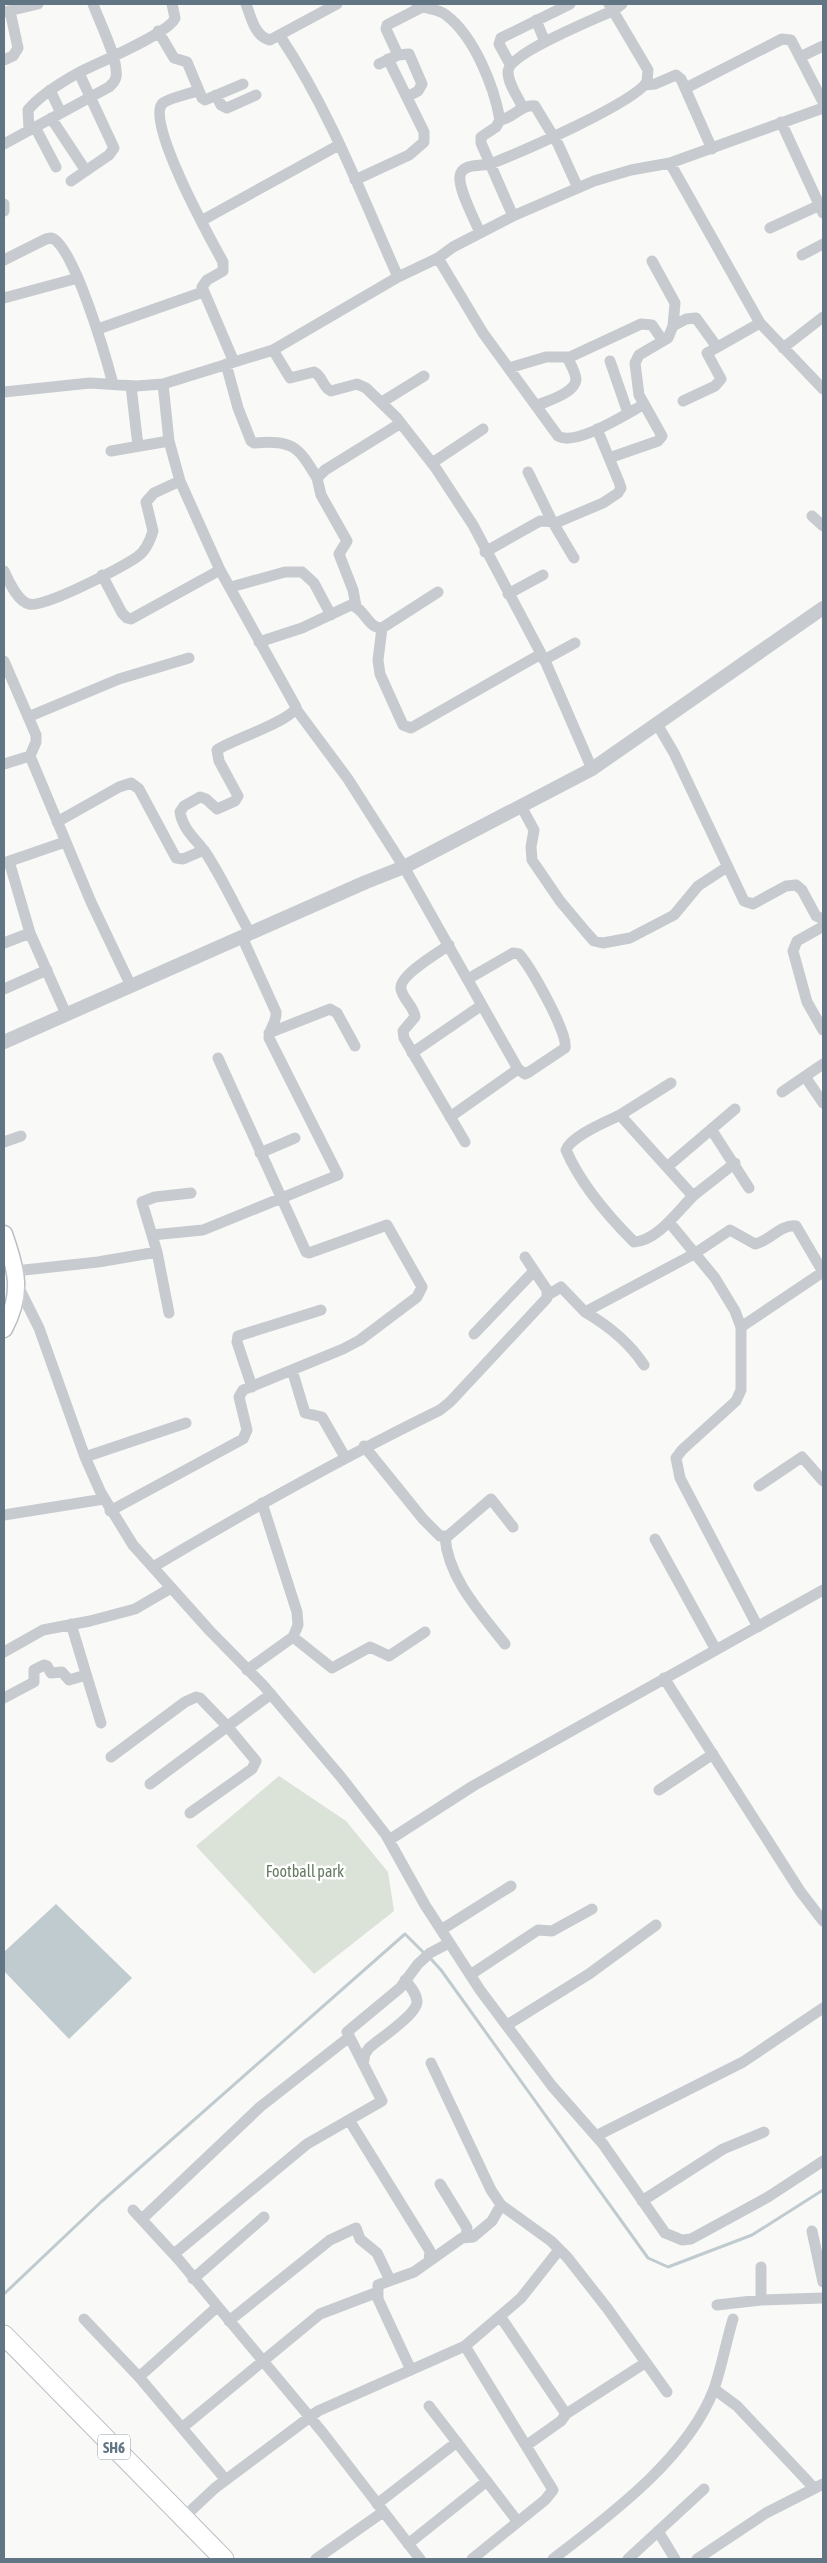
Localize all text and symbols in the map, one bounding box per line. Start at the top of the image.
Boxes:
park label: Football park [266,1862,344,1881]
road number: SH6 [98,2434,130,2460]

